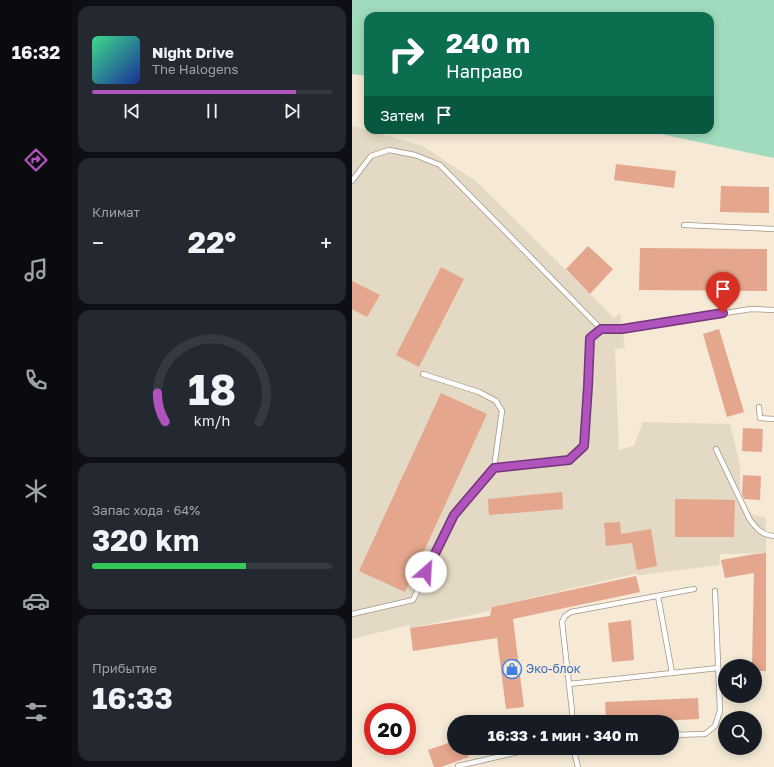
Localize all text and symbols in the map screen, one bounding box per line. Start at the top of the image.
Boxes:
text: 240 m [446,26,530,59]
icon: right [380,28,432,80]
text: 16:32 [12,41,60,63]
text: Night Drive [152,43,234,61]
text: Направо [446,60,523,82]
text: The Halogens [152,61,238,77]
icon: previous [121,100,143,122]
icon: pause [201,100,223,122]
icon: next [281,100,303,122]
icon: arrive [433,104,455,126]
text: Затем [380,106,425,124]
icon: directions [22,146,50,174]
text: Климат [92,204,140,220]
text: 22° [188,224,236,260]
text: − [92,229,104,256]
text: + [320,229,332,256]
icon: music [22,256,50,284]
pin [706,272,740,313]
icon: arrive [712,278,734,300]
text: 18 [188,363,236,413]
icon: phone [22,366,50,394]
text: km/h [194,411,230,428]
icon: climate [22,477,50,505]
text: Запас хода · 64% [92,502,200,518]
text: 320 km [92,522,199,558]
position arrow [405,551,447,593]
icon: car [22,587,50,615]
shop icon: Эко-блок [501,658,523,680]
map controls [718,659,762,755]
button: sound [718,659,762,703]
text: Прибытие [92,660,157,676]
place label: Эко-блок [526,661,581,676]
text: 16:33 [92,680,173,716]
icon: filters [22,698,50,726]
speed limit sign: 20 [364,703,416,755]
button: search [718,711,762,755]
text: 16:33 · 1 мин · 340 m [488,726,638,744]

